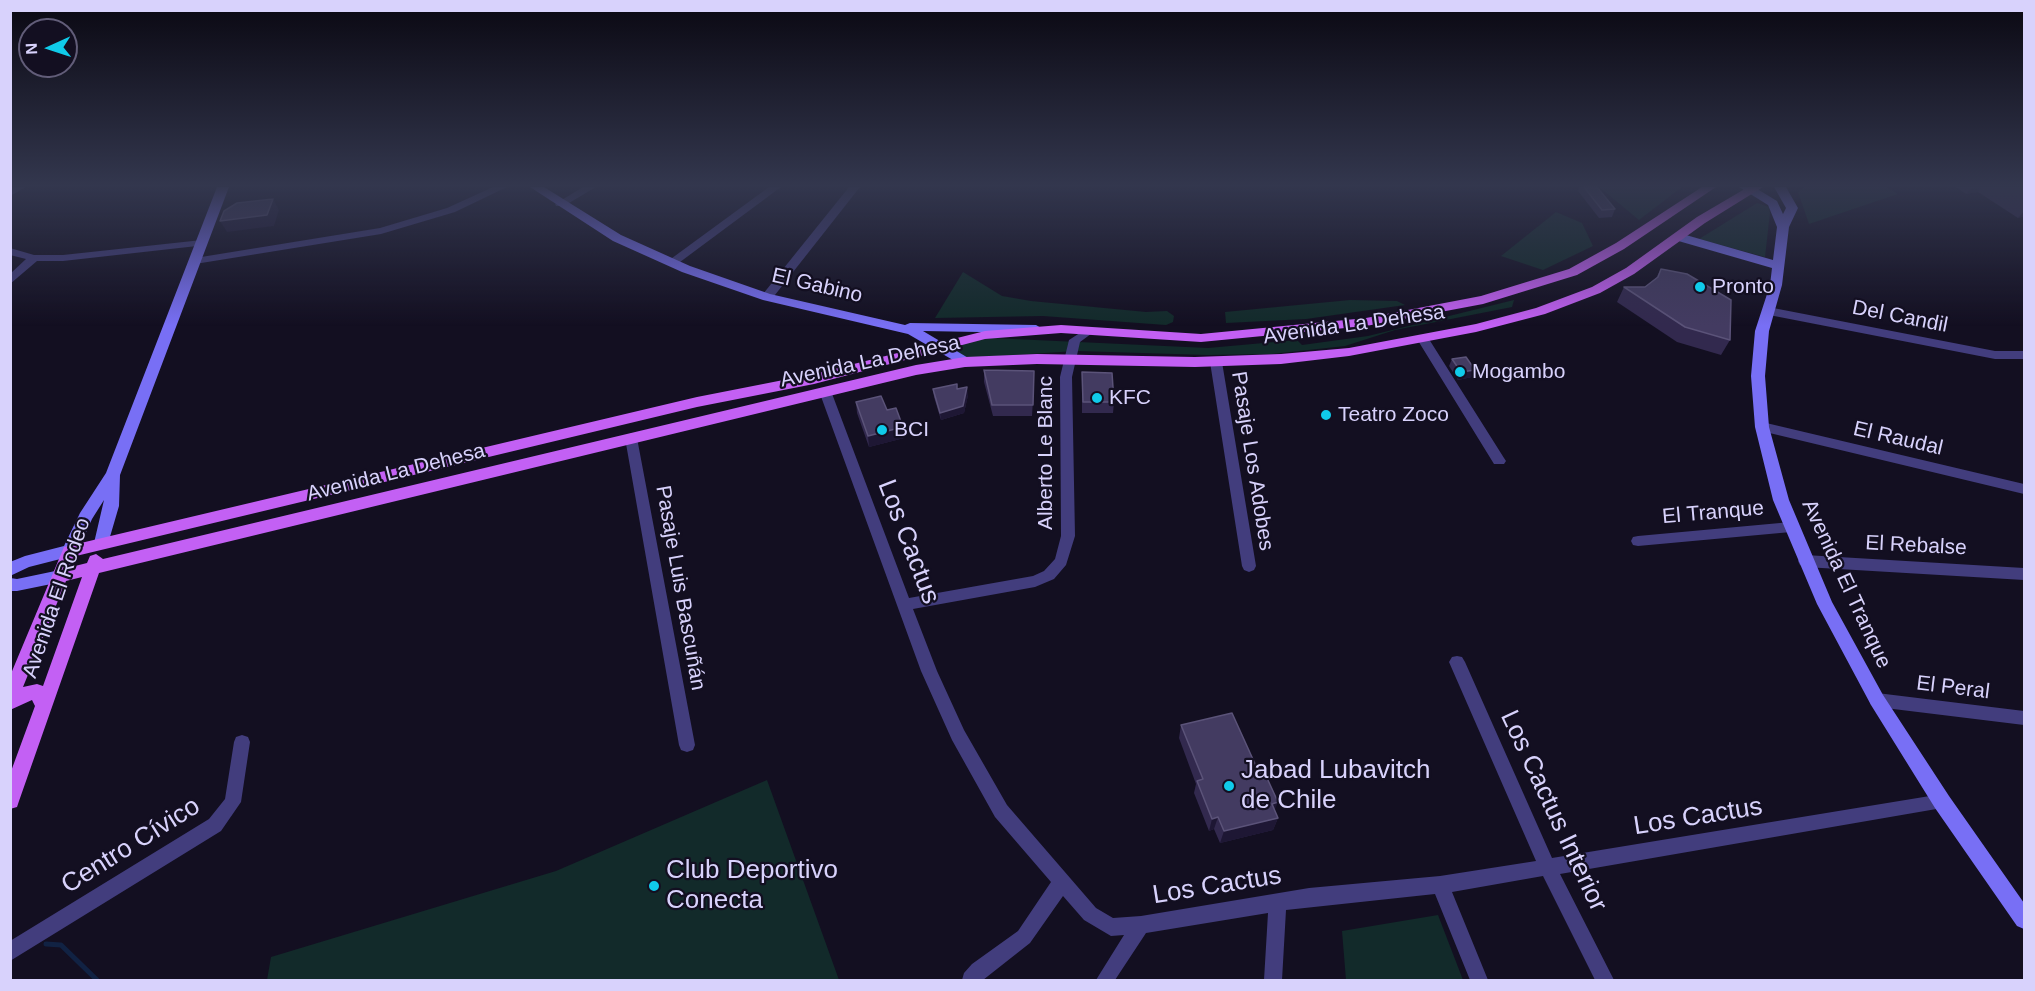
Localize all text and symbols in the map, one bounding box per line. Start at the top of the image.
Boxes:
north arrow [18,18,78,78]
text: N [23,43,40,55]
street label: El Gabino [769,263,865,309]
place label: Pronto [1712,274,1774,300]
marker: Pronto [1693,280,1707,294]
street label: Del Candil [1850,295,1950,339]
street label: Avenida La Dehesa [1262,300,1446,350]
street label: Avenida La Dehesa [778,331,962,393]
place label: Mogambo [1472,359,1565,385]
marker: Mogambo [1453,365,1467,379]
street label: Pasaje Los Adobes [1225,370,1279,552]
street label: Alberto Le Blanc [1033,376,1059,530]
place label: KFC [1109,385,1151,411]
marker: KFC [1090,391,1104,405]
place label: Teatro Zoco [1338,402,1449,428]
marker: Teatro Zoco [1319,408,1333,422]
street label: El Raudal [1851,416,1945,462]
place label: BCI [894,417,929,443]
marker: BCI [875,423,889,437]
street label: Avenida La Dehesa [304,439,488,507]
street label: Los Cactus [870,476,946,608]
street label: Pasaje Luis Bascuñán [650,483,710,693]
street label: El Tranque [1661,496,1765,530]
street label: Avenida El Tranque [1796,496,1896,672]
street label: Avenida El Rodeo [18,515,96,681]
street label: El Rebalse [1865,531,1967,561]
street label: El Peral [1915,671,1991,705]
street label: Los Cactus Interior [1493,706,1613,916]
place label: Jabad Lubavitch de Chile [1241,755,1430,816]
marker: Jabad Lubavitch de Chile [1222,779,1236,793]
street label: Centro Cívico [56,791,206,901]
street label: Los Cactus [1631,791,1765,843]
place label: Club Deportivo Conecta [666,855,838,916]
street label: Los Cactus [1150,860,1284,912]
marker: Club Deportivo Conecta [647,879,661,893]

